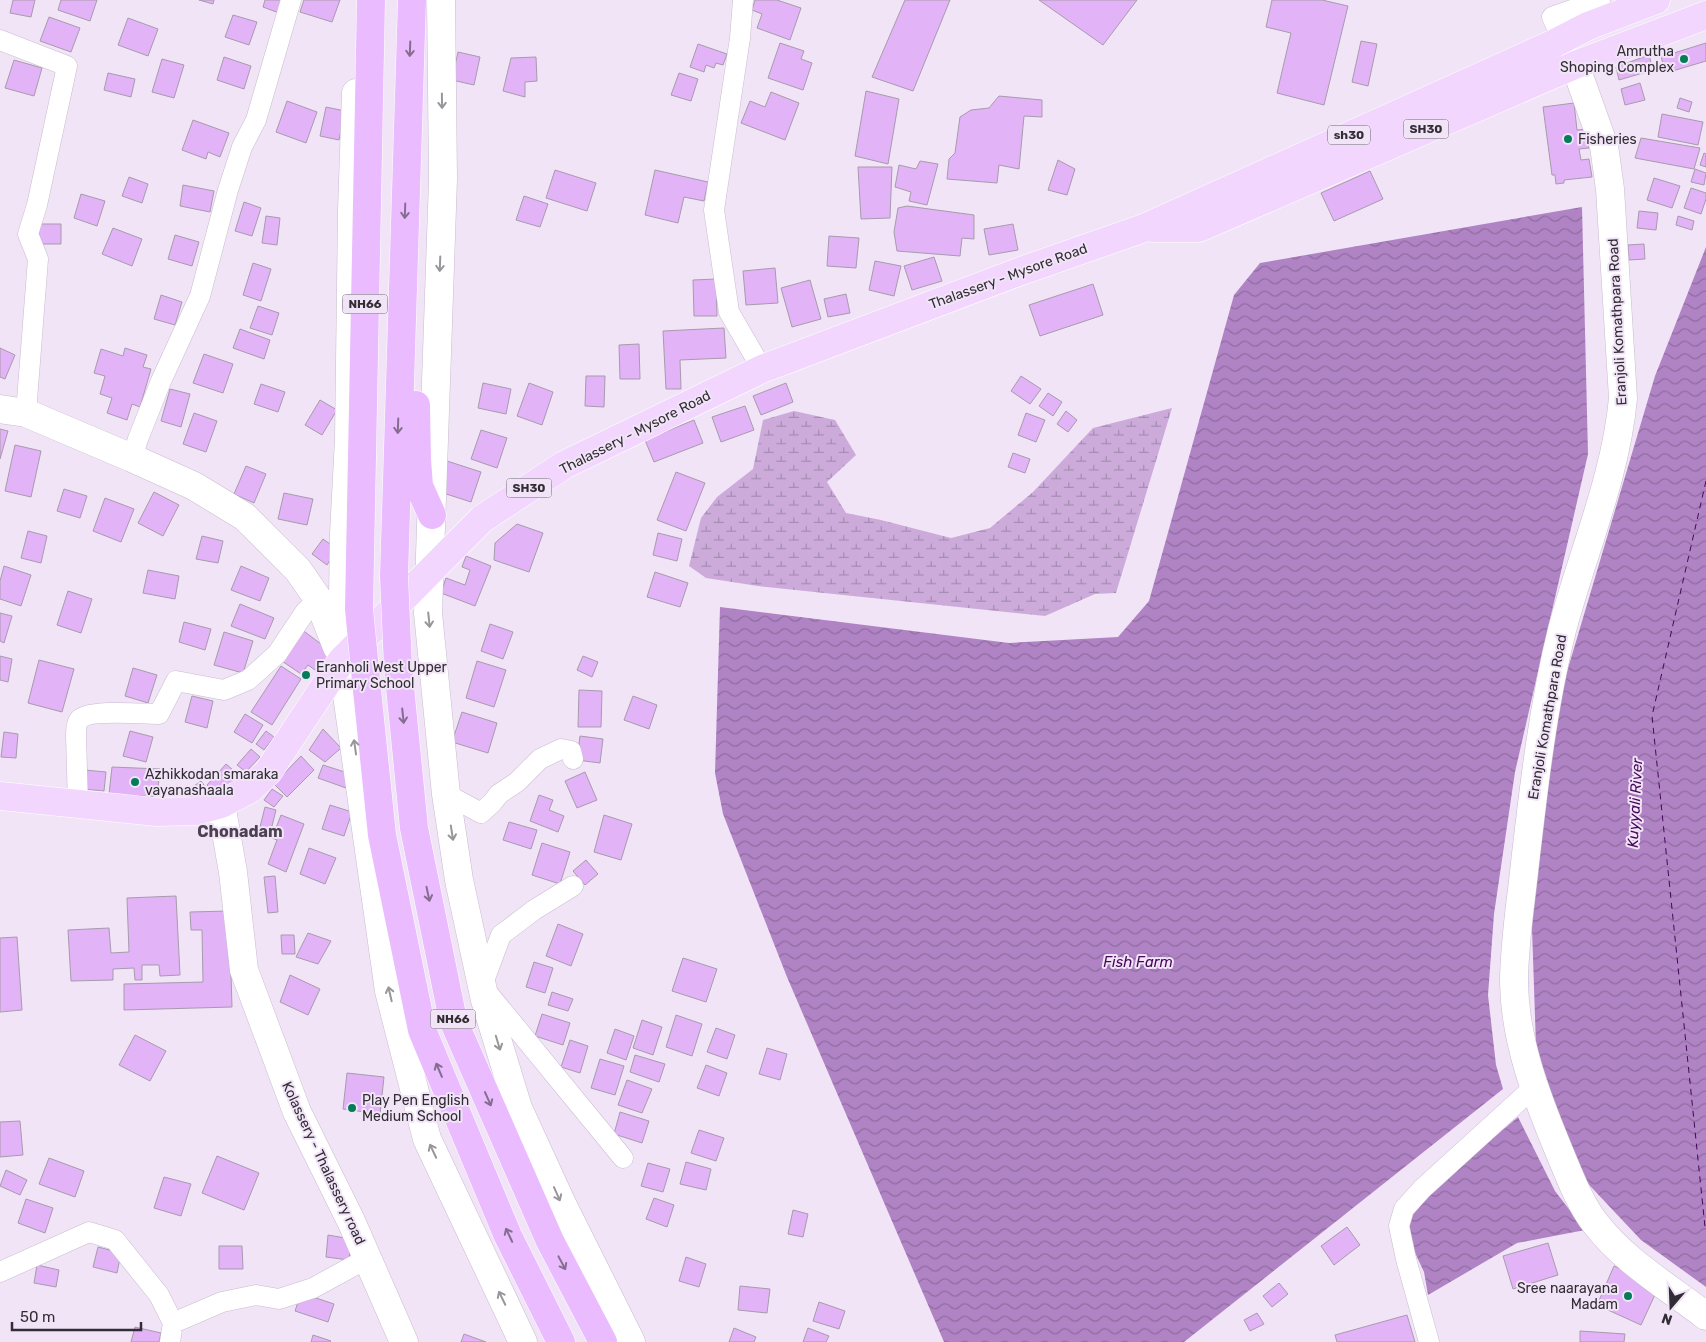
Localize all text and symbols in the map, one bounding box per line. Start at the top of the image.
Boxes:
one-way arrow [405,40,415,56]
place label: Amrutha Shoping Complex [1560,43,1674,76]
marker: Amrutha Shoping Complex [1678,53,1690,65]
one-way arrow [437,93,446,109]
road number: SH30 [1404,120,1448,138]
road number: sh30 [1328,126,1370,144]
place label: Fisheries [1578,131,1637,148]
marker: Fisheries [1562,133,1574,145]
one-way arrow [400,203,409,219]
street label: Eranjoli Komathpara Road [1605,238,1630,406]
street label: Thalassery - Mysore Road [927,240,1090,313]
one-way arrow [435,255,445,271]
road number: NH66 [342,294,388,314]
street label: Thalassery - Mysore Road [557,387,714,478]
one-way arrow [393,418,402,434]
road number: SH30 [506,478,552,498]
one-way arrow [424,611,434,627]
street label: Eranjoli Komathpara Road [1525,633,1570,801]
place label: Eranholi West Upper Primary School [316,659,448,692]
marker: Eranholi West Upper Primary School [300,669,312,681]
one-way arrow [398,707,408,723]
one-way arrow [350,739,360,755]
water label: Kuyyali River [1624,757,1646,848]
place label: Azhikkodan smaraka vayanashaala [145,766,279,799]
marker: Azhikkodan smaraka vayanashaala [129,776,141,788]
district label: Chonadam [197,822,283,841]
one-way arrow [448,825,458,841]
one-way arrow [423,885,433,901]
water label: Fish Farm [1103,953,1173,971]
one-way arrow [385,987,394,1003]
road number: NH66 [430,1010,476,1028]
one-way arrow [494,1035,504,1051]
one-way arrow [434,1062,443,1078]
street label: Kolassery - Thalassery road [278,1079,369,1247]
one-way arrow [483,1091,493,1106]
place label: Play Pen English Medium School [362,1092,469,1125]
marker: Play Pen English Medium School [346,1102,358,1114]
one-way arrow [428,1144,437,1159]
one-way arrow [553,1186,563,1201]
one-way arrow [503,1228,513,1243]
one-way arrow [558,1255,567,1270]
place label: Sree naarayana Madam [1517,1280,1618,1313]
north arrow [1646,1282,1696,1332]
marker: Sree naarayana Madam [1622,1290,1634,1302]
one-way arrow [497,1291,506,1306]
scale bar [12,1300,141,1332]
text: 50 m [20,1308,55,1326]
text: N [1659,1309,1674,1328]

